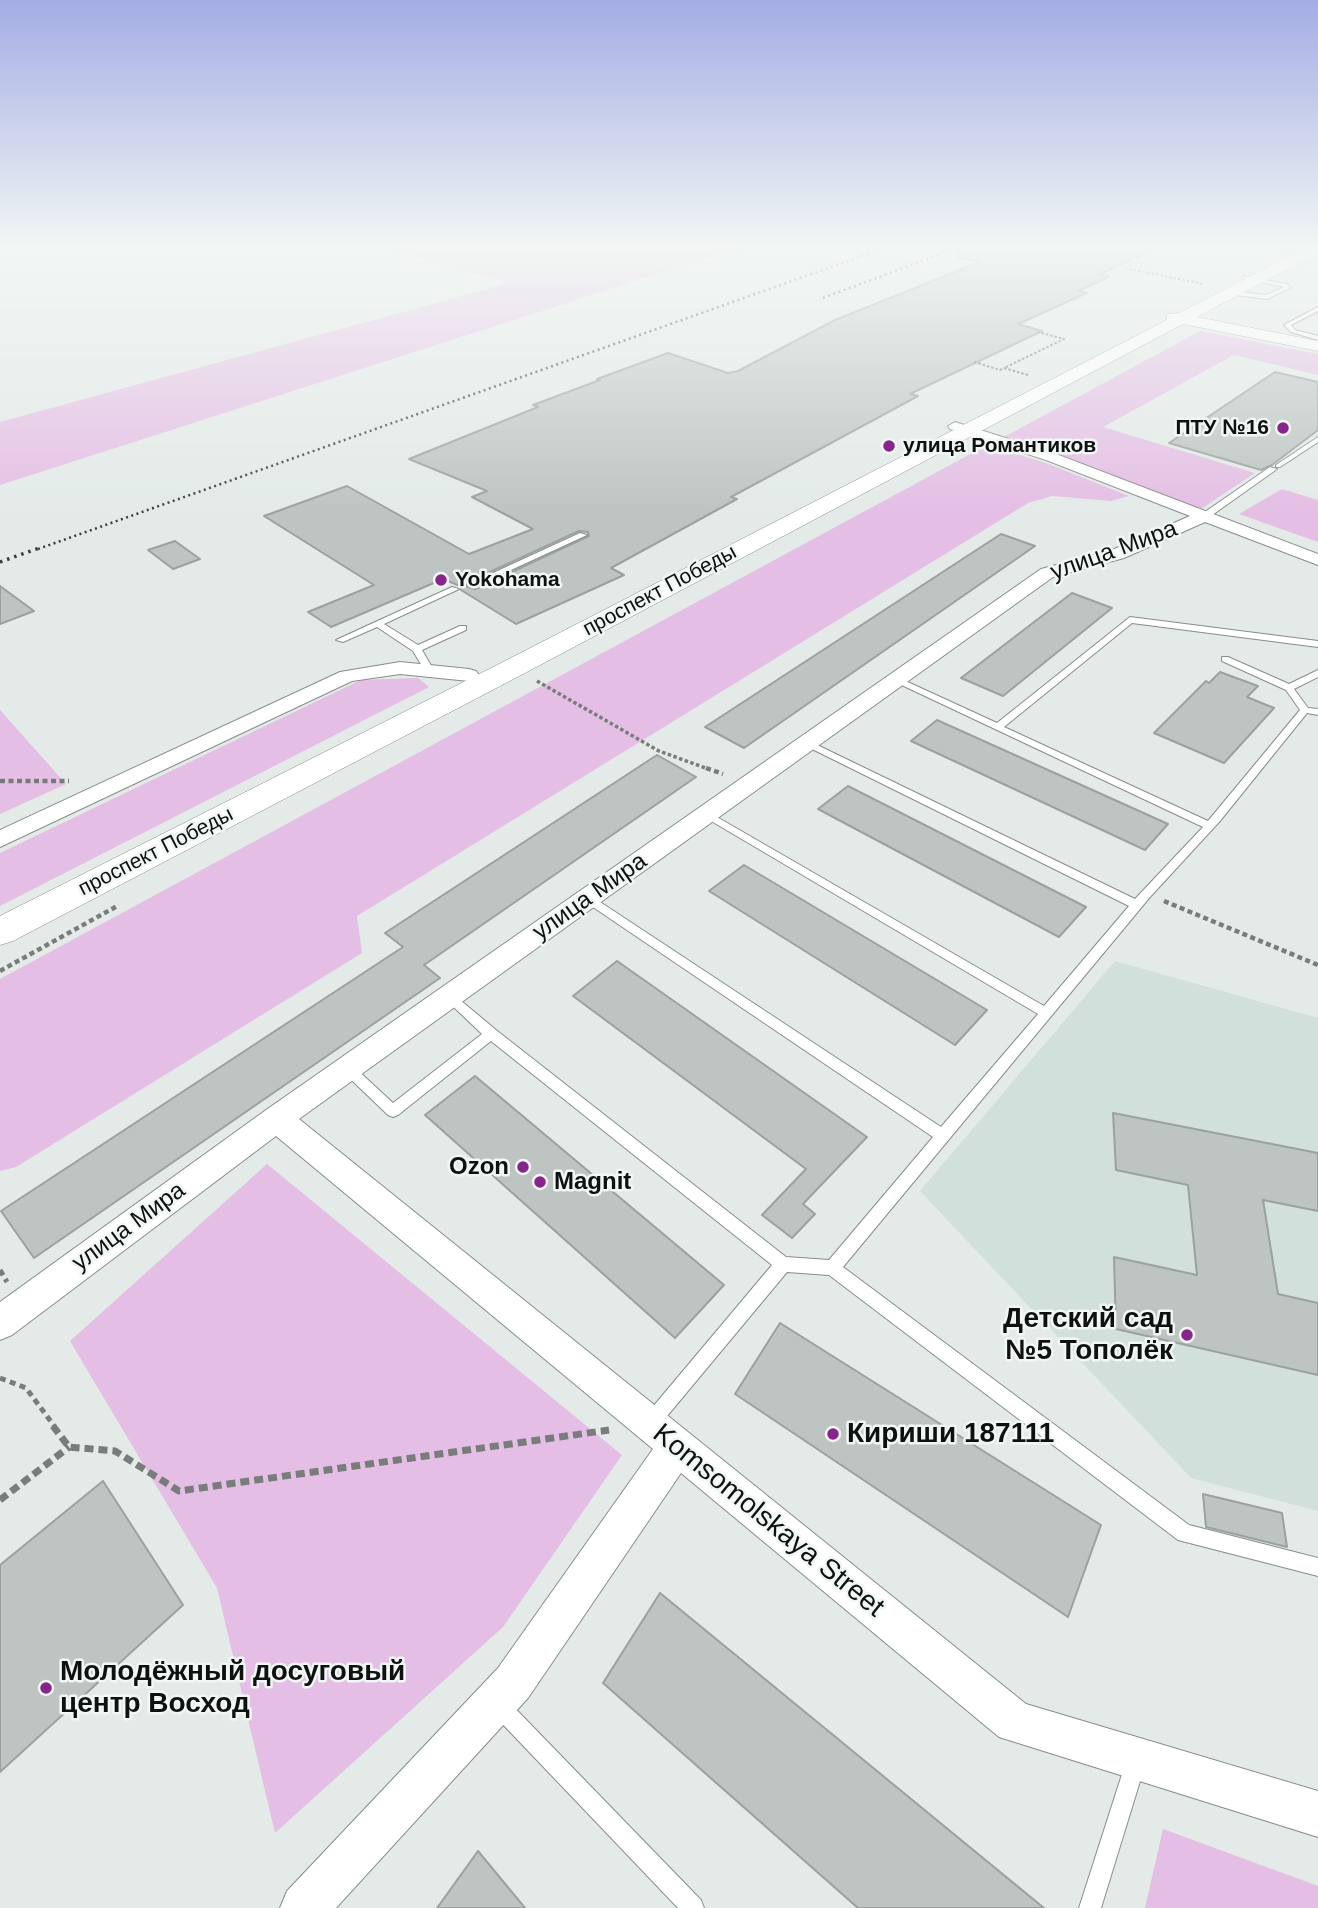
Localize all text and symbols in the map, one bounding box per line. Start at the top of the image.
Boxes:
place label: ПТУ №16 [1175,415,1269,441]
marker: ПТУ №16 [1275,420,1291,436]
place label: улица Романтиков [903,433,1096,459]
marker: улица Романтиков [881,438,897,454]
street label: улица Мира [1047,515,1181,587]
street label: проспект Победы [579,540,741,642]
place label: Yokohama [455,567,560,593]
marker: Yokohama [433,572,449,588]
street label: проспект Победы [74,802,238,902]
street label: улица Мира [527,847,653,947]
place label: Ozon [449,1153,509,1181]
marker: Ozon [515,1159,531,1175]
place label: Magnit [554,1168,631,1196]
marker: Magnit [532,1174,548,1190]
street label: улица Мира [67,1176,191,1278]
place label: Детский сад №5 Тополёк [1003,1302,1173,1368]
marker: Детский сад №5 Тополёк [1179,1327,1195,1343]
street label: Komsomolskaya Street [646,1417,890,1625]
place label: Кириши 187111 [847,1417,1054,1451]
marker: Кириши 187111 [825,1426,841,1442]
place label: Молодёжный досуговый центр Восход [60,1655,405,1721]
marker: Молодёжный досуговый центр Восход [38,1680,54,1696]

